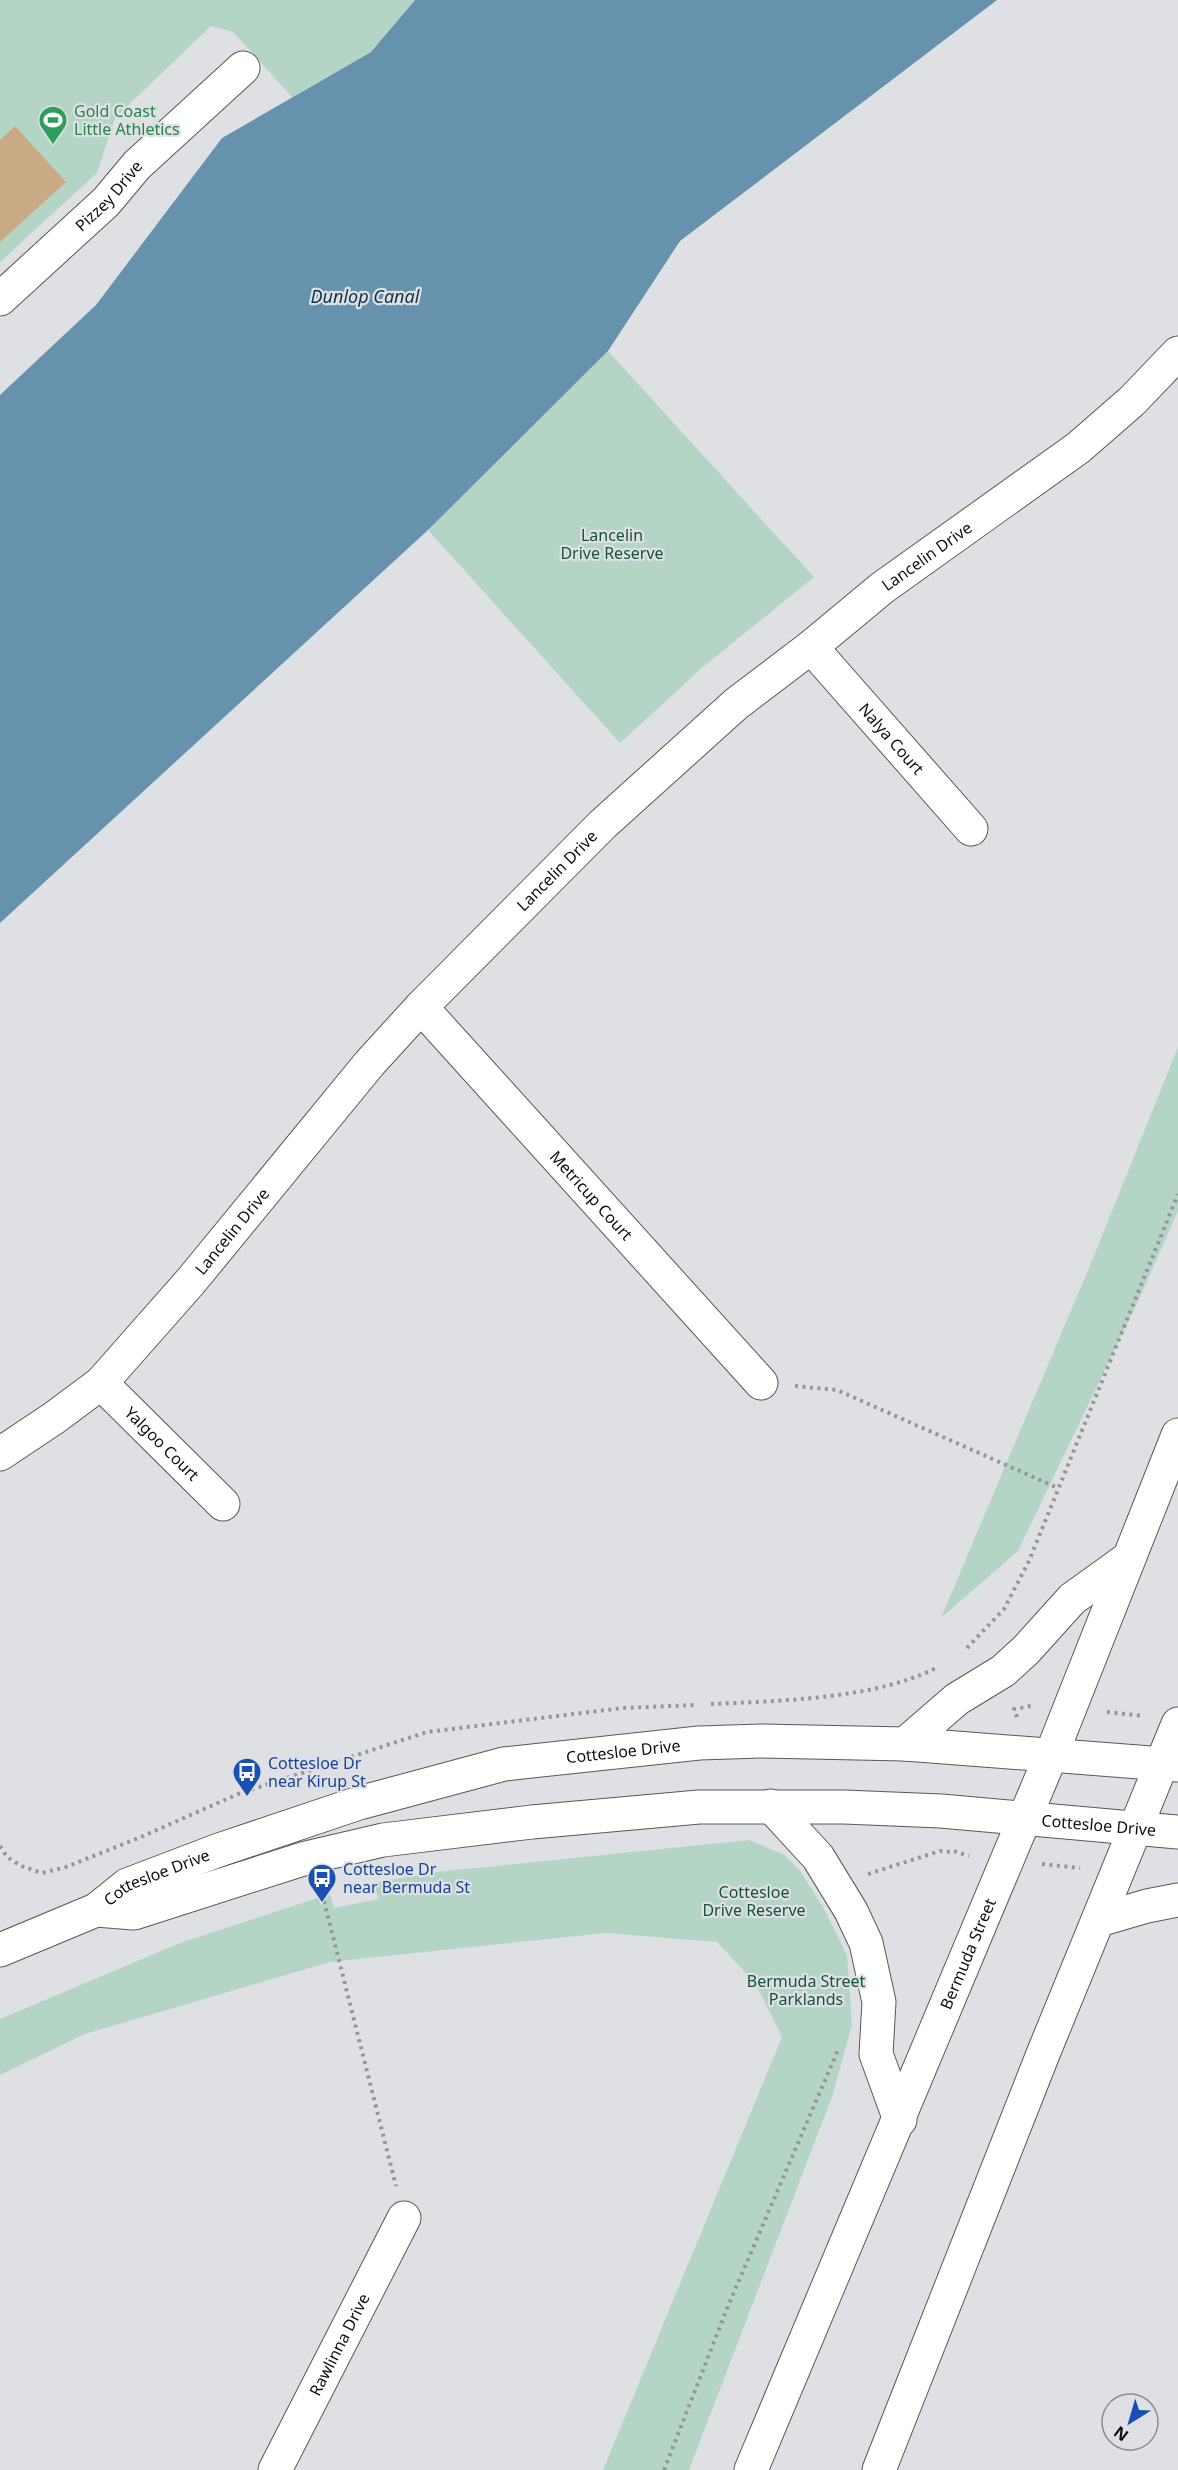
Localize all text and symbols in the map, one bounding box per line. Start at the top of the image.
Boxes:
place label: Gold Coast Little Athletics [74,100,180,140]
sports icon: Gold Coast Little Athletics [37,104,69,146]
street label: Pizzey Drive [70,156,147,236]
water label: Dunlop Canal [311,284,420,308]
street label: Lancelin Drive [877,516,976,596]
park label: Lancelin Drive Reserve [560,524,664,564]
street label: Nalya Court [854,698,929,779]
street label: Lancelin Drive [512,825,602,916]
street label: Metricup Court [545,1146,638,1245]
street label: Lancelin Drive [190,1183,274,1279]
street label: Yalgoo Court [120,1402,204,1486]
street label: Cottesloe Drive [565,1734,681,1768]
place label: Cottesloe Dr near Kirup St [268,1752,366,1792]
bus stop icon: Cottesloe Dr near Kirup St [231,1756,263,1798]
street label: Cottesloe Drive [1041,1809,1157,1841]
street label: Cottesloe Drive [99,1844,213,1911]
place label: Cottesloe Dr near Bermuda St [343,1858,470,1898]
bus stop icon: Cottesloe Dr near Bermuda St [306,1862,338,1904]
park label: Cottesloe Drive Reserve [702,1881,806,1921]
street label: Bermuda Street [935,1895,1001,2013]
park label: Bermuda Street Parklands [747,1970,865,2010]
street label: Rawlinna Drive [304,2289,375,2400]
north arrow [1100,2392,1160,2452]
text: N [1109,2421,1133,2447]

